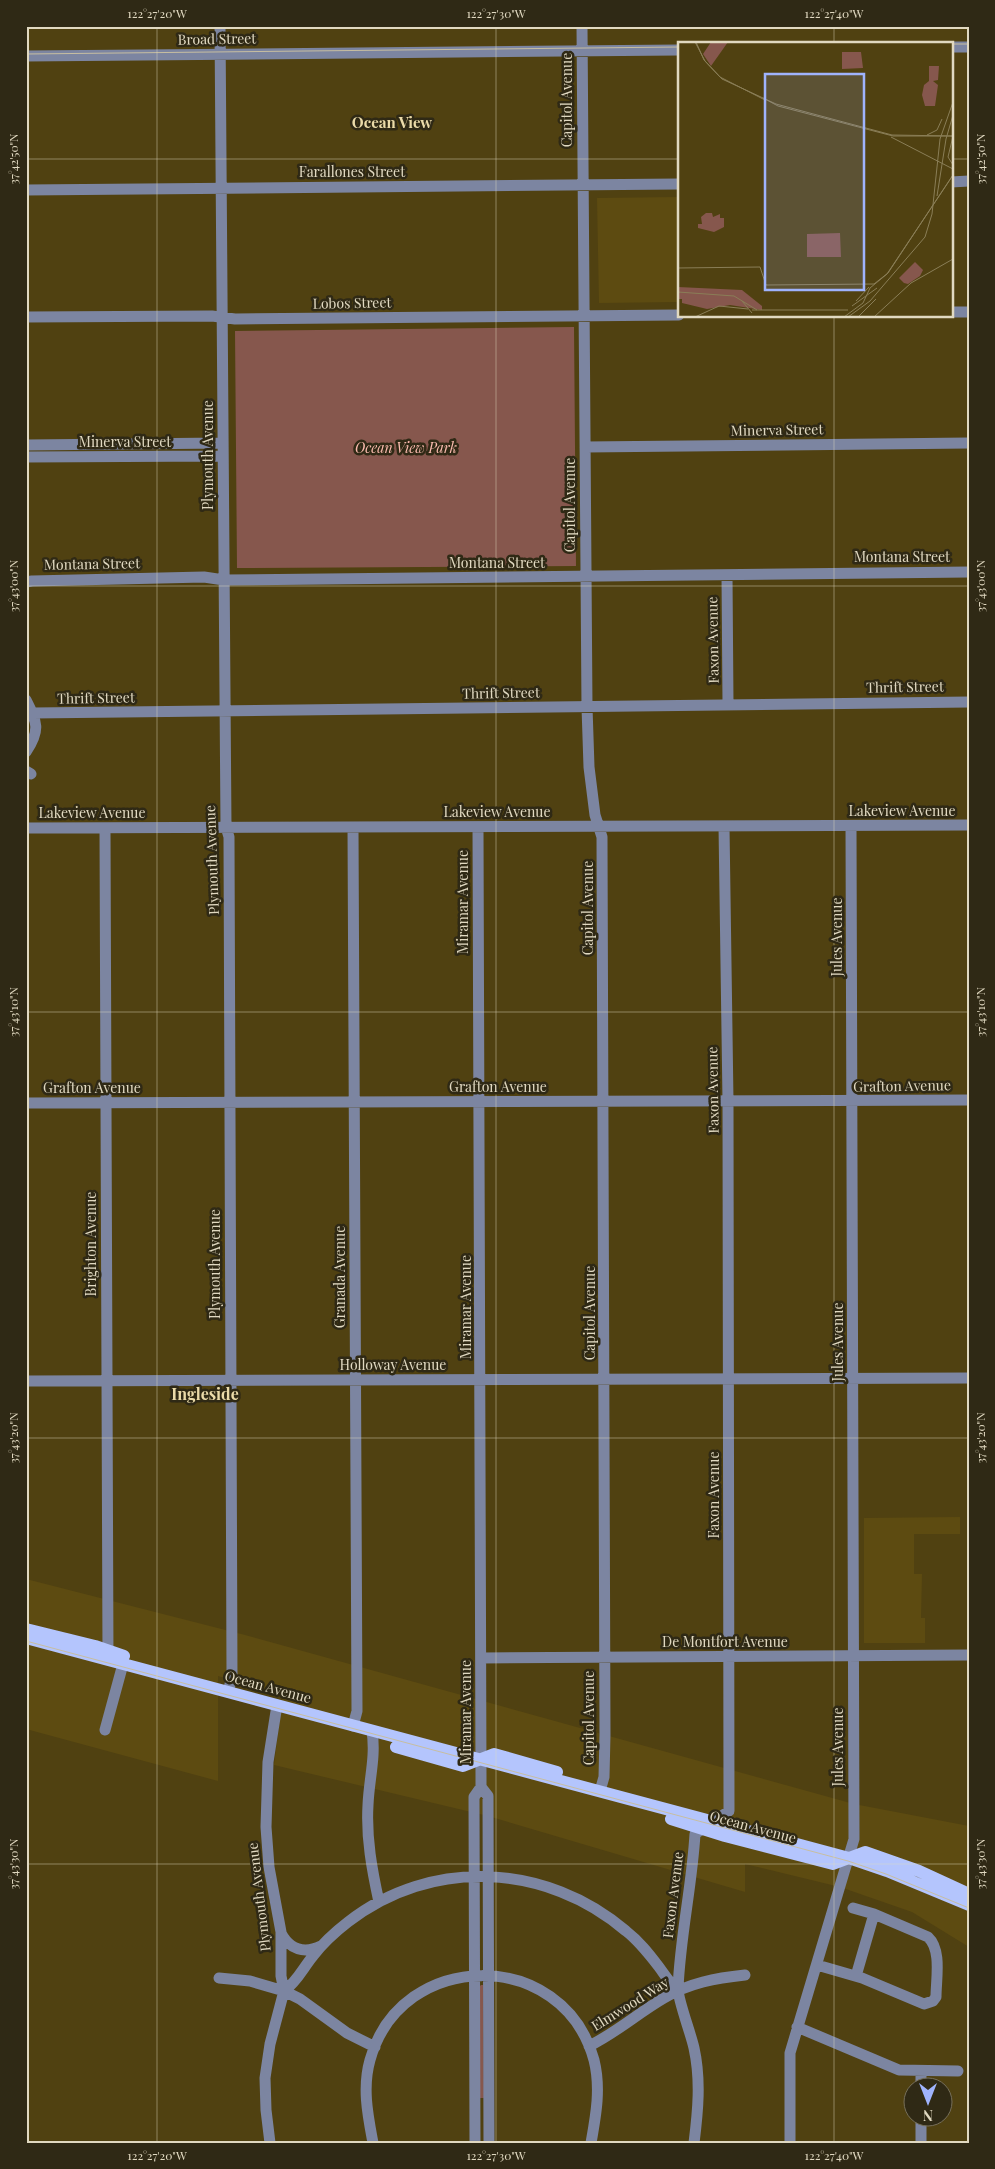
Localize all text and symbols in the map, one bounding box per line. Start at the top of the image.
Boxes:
text: 122°27'20"W [127,5,187,21]
text: 122°27'30"W [466,5,526,21]
text: 122°27'40"W [805,5,864,21]
street label: Broad Street [178,28,257,49]
inset map [678,42,952,318]
street label: Capitol Avenue [557,53,576,147]
district label: Ocean View [352,112,432,132]
text: 37°42'50"N [5,133,21,185]
text: 37°42'50"N [972,133,988,185]
street label: Farallones Street [299,162,406,181]
street label: Lobos Street [312,292,393,313]
street label: Plymouth Avenue [198,400,217,510]
street label: Minerva Street [731,419,824,440]
street label: Minerva Street [79,432,172,451]
park label: Ocean View Park [355,438,457,457]
street label: Capitol Avenue [560,458,579,552]
street label: Montana Street [854,547,951,566]
street label: Montana Street [44,553,141,574]
street label: Montana Street [449,553,546,572]
text: 37°43'00"N [5,559,21,612]
text: 37°43'00"N [972,559,988,612]
street label: Faxon Avenue [702,596,723,684]
street label: Thrift Street [866,676,945,697]
street label: Thrift Street [462,682,541,703]
street label: Thrift Street [57,687,136,708]
street label: Lakeview Avenue [848,801,956,820]
street label: Lakeview Avenue [443,802,551,821]
street label: Lakeview Avenue [38,803,146,822]
street label: Plymouth Avenue [200,805,223,915]
street label: Miramar Avenue [453,850,472,954]
street label: Capitol Avenue [578,861,597,955]
street label: Jules Avenue [827,898,846,977]
text: 37°43'10"N [5,987,21,1037]
text: 37°43'10"N [972,987,988,1037]
street label: Faxon Avenue [702,1046,723,1134]
street label: Grafton Avenue [853,1075,951,1096]
street label: Grafton Avenue [449,1077,547,1096]
street label: Grafton Avenue [43,1078,141,1097]
street label: Brighton Avenue [81,1192,100,1296]
street label: Plymouth Avenue [205,1209,224,1319]
street label: Granada Avenue [330,1226,349,1328]
street label: Miramar Avenue [456,1255,475,1359]
street label: Capitol Avenue [580,1266,599,1360]
street label: Jules Avenue [828,1303,847,1382]
street label: Holloway Avenue [340,1355,446,1374]
district label: Ingleside [171,1383,239,1404]
text: 37°43'20"N [5,1412,21,1464]
text: 37°43'20"N [972,1412,988,1464]
street label: Faxon Avenue [704,1451,723,1539]
street label: De Montfort Avenue [662,1632,788,1651]
street label: Miramar Avenue [456,1660,475,1764]
street label: Ocean Avenue [223,1666,313,1707]
street label: Capitol Avenue [579,1671,598,1765]
street label: Jules Avenue [828,1708,847,1787]
street label: Ocean Avenue [708,1806,798,1847]
text: 37°43'30"N [5,1838,21,1889]
text: 37°43'30"N [972,1838,988,1889]
street label: Plymouth Avenue [242,1841,275,1953]
street label: Faxon Avenue [658,1851,687,1939]
street label: Elmwood Way [587,1972,672,2035]
north arrow [902,2076,952,2126]
text: N [923,2106,933,2125]
text: 122°27'20"W [127,2147,187,2163]
text: 122°27'30"W [466,2147,526,2163]
text: 122°27'40"W [805,2147,864,2163]

